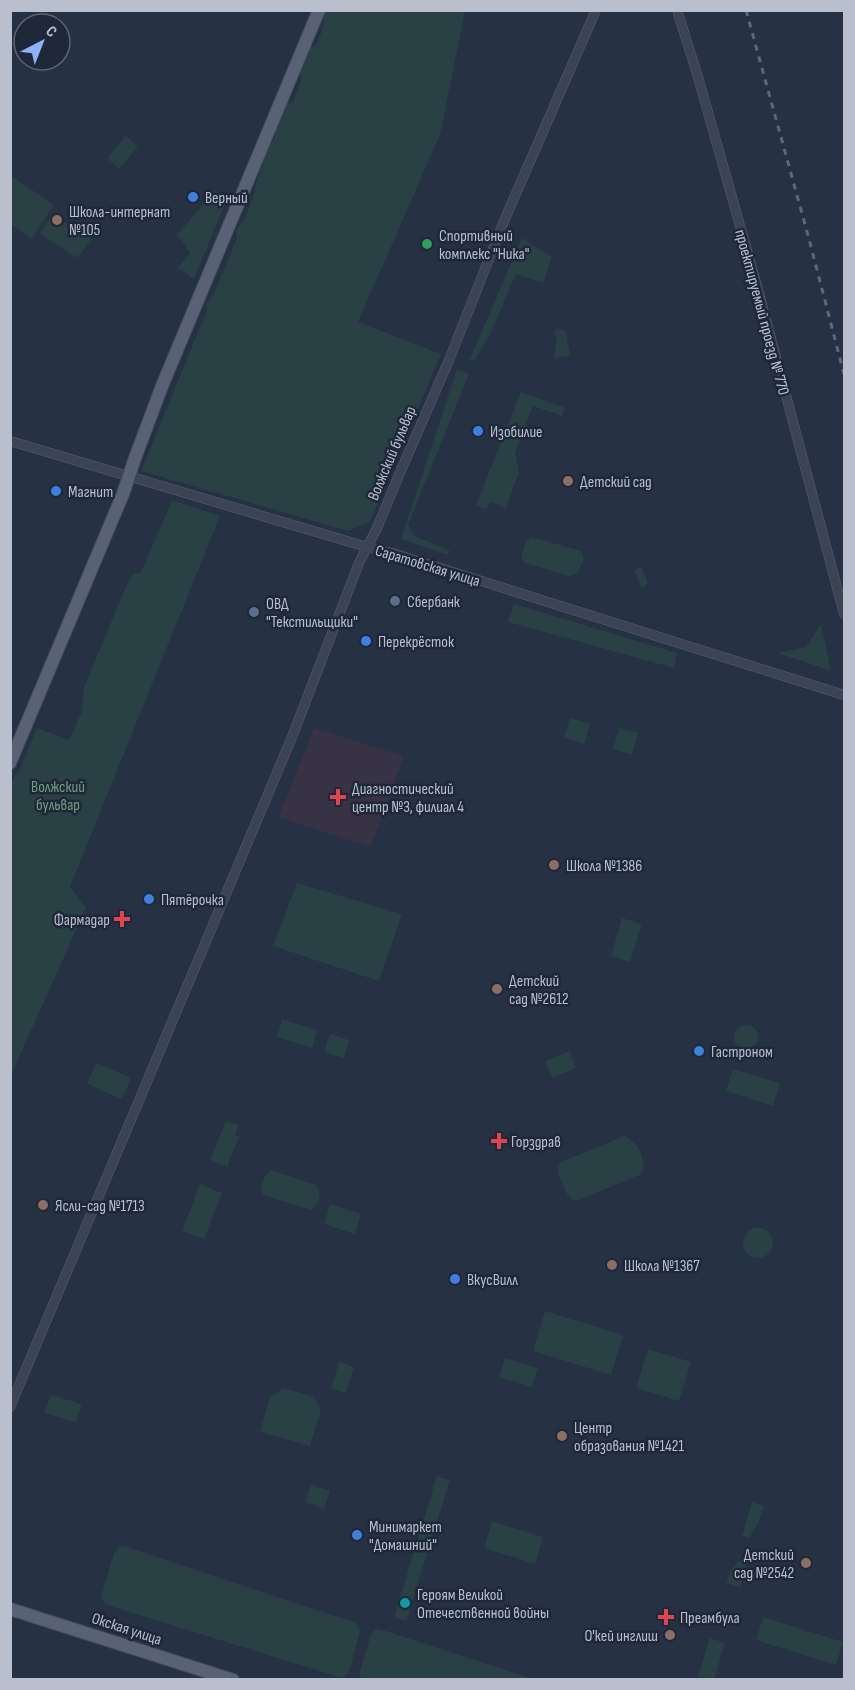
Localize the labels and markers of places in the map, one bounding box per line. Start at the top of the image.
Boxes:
place label: Верный [205,189,248,208]
marker: Верный [186,190,200,204]
place label: Школа-интернат №105 [69,203,170,240]
marker: Школа-интернат №105 [50,213,64,227]
place label: Спортивный комплекс "Ника" [439,227,529,264]
marker: Спортивный комплекс "Ника" [420,237,434,251]
place label: Изобилие [490,423,543,442]
marker: Изобилие [471,424,485,438]
place label: Детский сад [580,473,652,492]
marker: Детский сад [561,474,575,488]
place label: Магнит [68,483,113,502]
marker: Магнит [49,484,63,498]
place label: Сбербанк [407,593,461,612]
marker: Сбербанк [388,594,402,608]
place label: ОВД "Текстильщики" [266,595,358,632]
marker: ОВД "Текстильщики" [247,605,261,619]
place label: Перекрёсток [378,633,455,652]
marker: Перекрёсток [359,634,373,648]
place label: Диагностический центр №3, филиал 4 [352,780,464,817]
marker: Диагностический центр №3, филиал 4 [329,788,347,806]
place label: Школа №1386 [566,857,642,876]
marker: Школа №1386 [547,858,561,872]
place label: Пятёрочка [161,891,224,910]
marker: Пятёрочка [142,892,156,906]
place label: Фармадар [54,911,110,930]
marker: Фармадар [115,912,129,926]
place label: Детский сад №2612 [509,972,569,1009]
marker: Детский сад №2612 [490,982,504,996]
place label: Гастроном [711,1043,773,1062]
marker: Гастроном [692,1044,706,1058]
place label: Горздрав [511,1133,561,1152]
marker: Горздрав [492,1134,506,1148]
place label: Ясли-сад №1713 [55,1197,145,1216]
marker: Ясли-сад №1713 [36,1198,50,1212]
place label: Школа №1367 [624,1257,700,1276]
marker: Школа №1367 [605,1258,619,1272]
place label: ВкусВилл [467,1271,518,1290]
marker: ВкусВилл [448,1272,462,1286]
place label: Центр образования №1421 [574,1419,684,1456]
marker: Центр образования №1421 [555,1429,569,1443]
place label: Минимаркет "Домашний" [369,1518,442,1555]
marker: Минимаркет "Домашний" [350,1528,364,1542]
place label: Детский сад №2542 [734,1546,794,1583]
marker: Детский сад №2542 [799,1556,813,1570]
place label: Героям Великой Отечественной войны [417,1586,549,1623]
marker: Героям Великой Отечественной войны [398,1596,412,1610]
marker: Преамбула [657,1608,675,1626]
place label: Преамбула [680,1609,740,1628]
place label: О'кей инглиш [584,1627,658,1646]
marker: О'кей инглиш [663,1628,677,1642]

